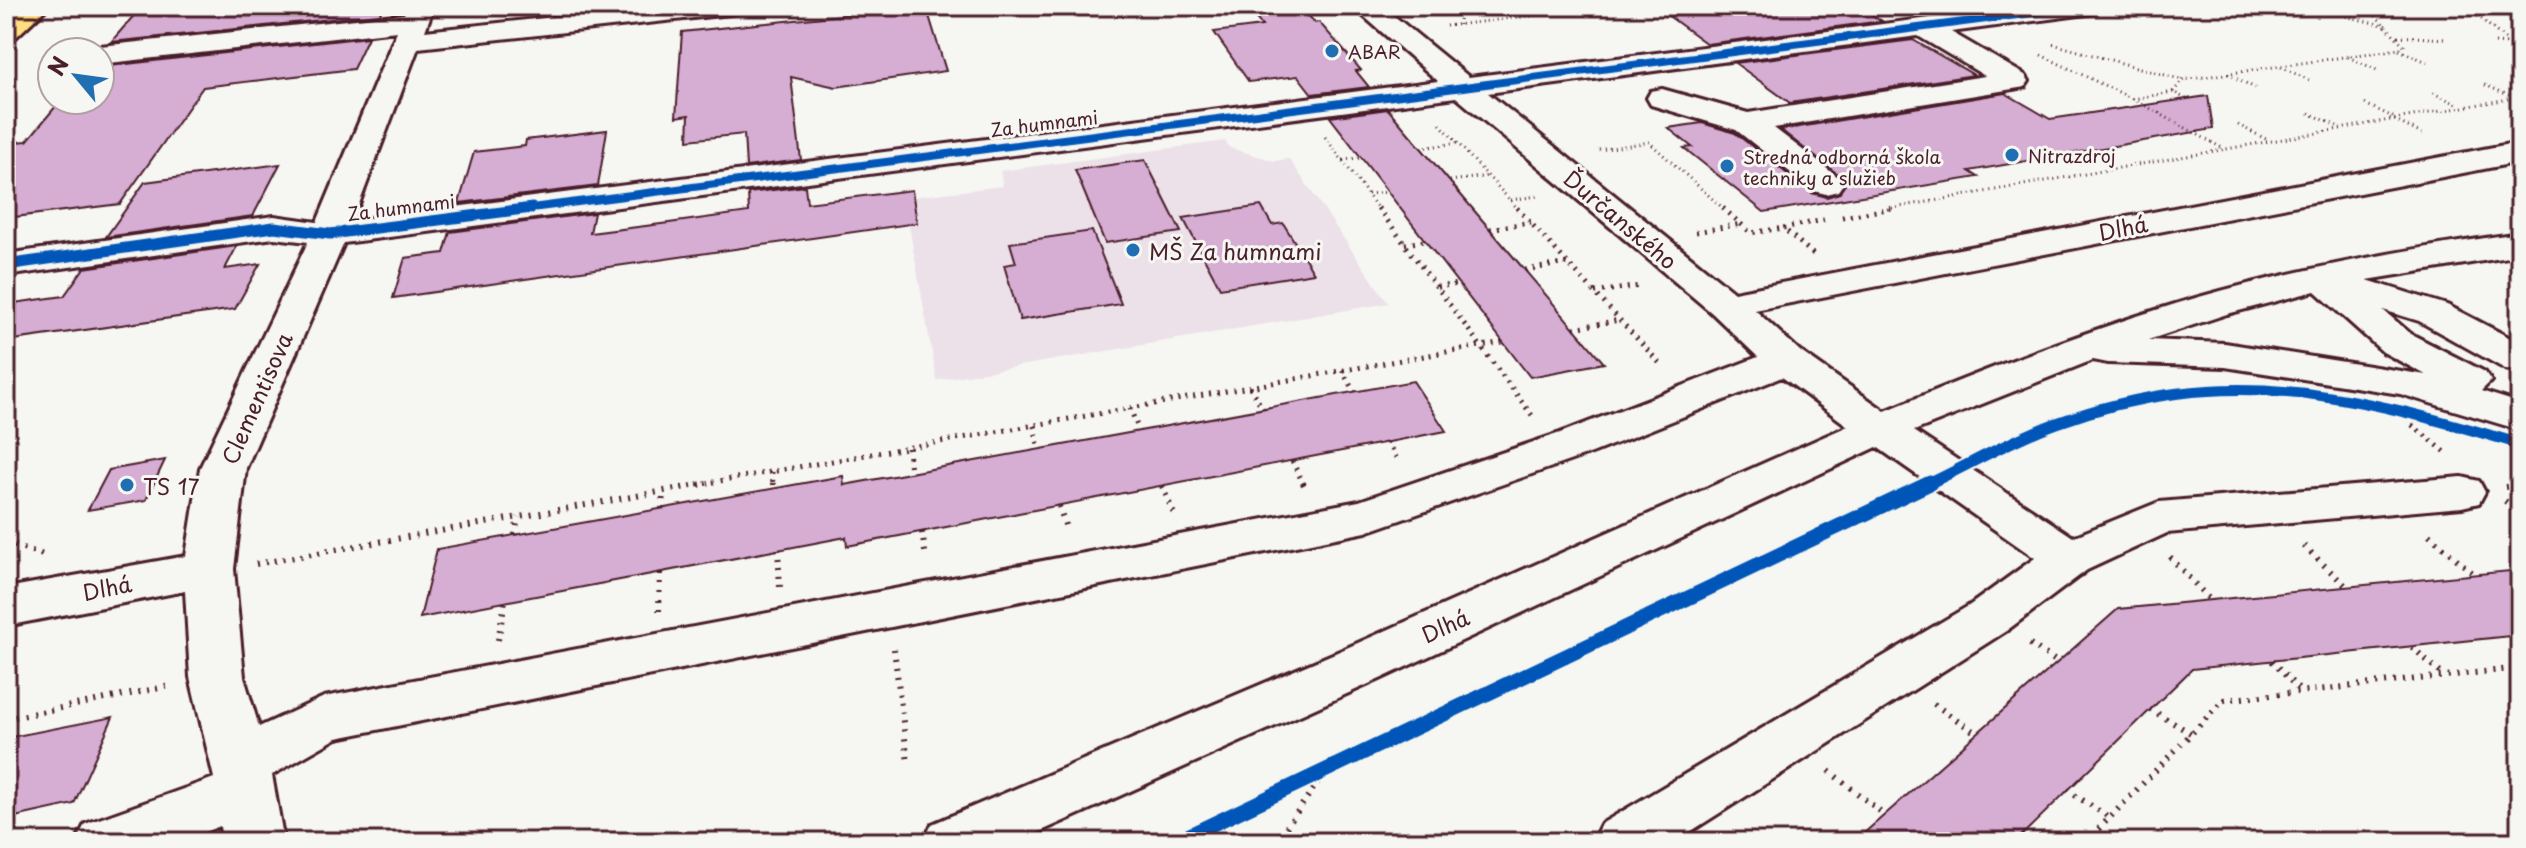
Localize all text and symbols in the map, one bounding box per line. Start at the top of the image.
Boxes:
north arrow [36,36,116,116]
place label: ABAR [1348,38,1401,65]
marker: ABAR [1323,42,1341,60]
text: N [39,50,76,81]
street label: Za humnami [989,103,1099,143]
place label: Nitrazdroj [2028,142,2116,169]
place label: Stredná odborná škola techniky a služieb [1743,143,1941,191]
marker: Nitrazdroj [2003,146,2021,164]
marker: Stredná odborná škola techniky a služieb [1718,157,1736,175]
street label: Ďurčanského [1557,162,1685,276]
street label: Za humnami [346,187,456,227]
street label: Dlhá [2096,206,2151,248]
place label: MŠ Za humnami [1149,234,1322,267]
marker: MŠ Za humnami [1124,241,1142,259]
street label: Clementisova [212,326,300,469]
place label: TS 17 [143,469,200,502]
marker: TS 17 [118,476,136,494]
street label: Dlhá [80,566,135,608]
street label: Dlhá [1416,600,1475,650]

